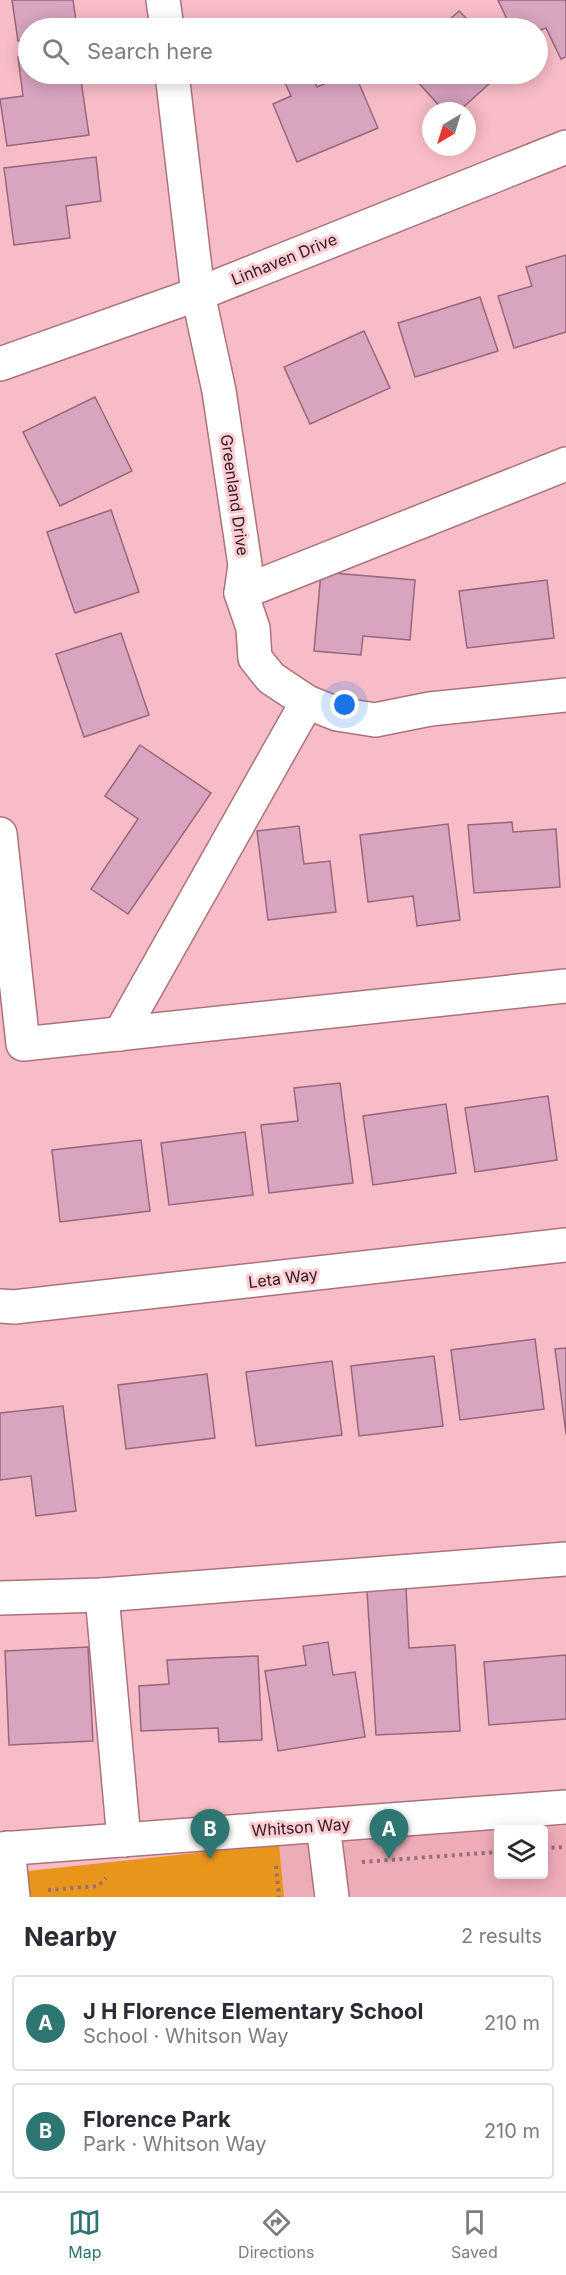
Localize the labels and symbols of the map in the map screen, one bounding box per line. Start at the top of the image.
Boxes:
north arrow [422,102,476,156]
street label: Linhaven Drive [228,229,340,289]
street label: Greenland Drive [217,433,253,557]
your location [330,690,359,719]
street label: Leta Way [247,1264,319,1292]
pin: B [190,1810,230,1859]
pin: A [370,1810,408,1859]
street label: Whitson Way [251,1814,351,1840]

